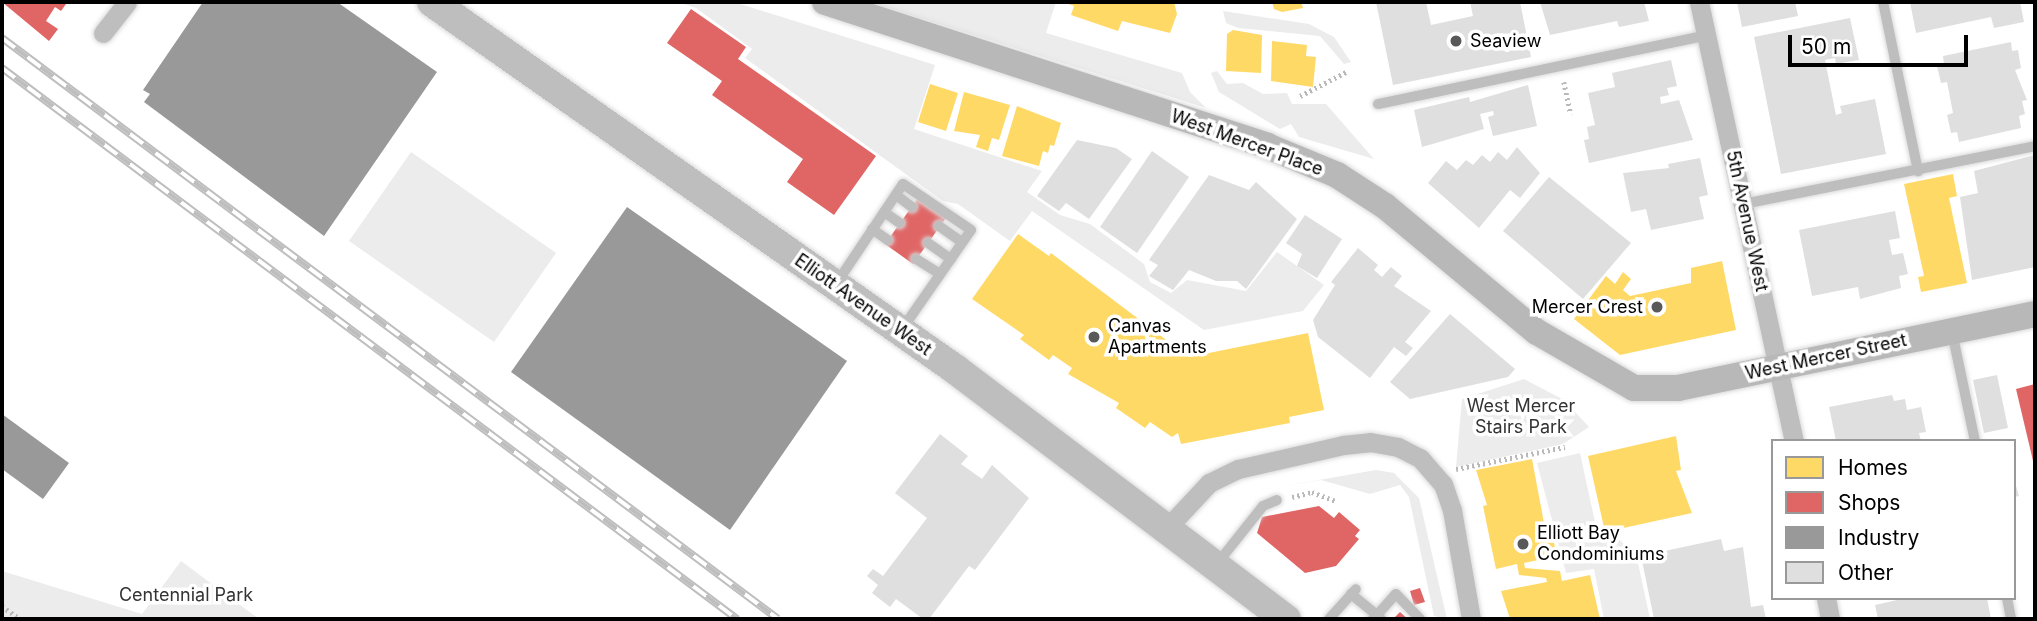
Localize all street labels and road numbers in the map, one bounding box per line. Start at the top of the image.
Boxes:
street label: West Mercer Place [1168,105,1326,181]
street label: 5th Avenue West [1722,149,1772,293]
street label: Elliott Avenue West [790,250,936,360]
street label: West Mercer Street [1743,329,1909,385]

